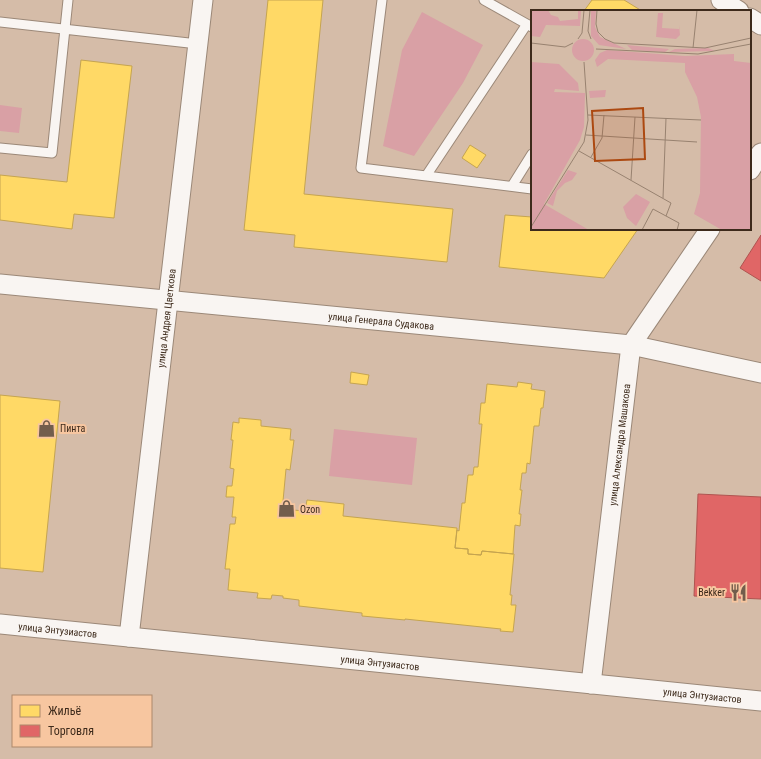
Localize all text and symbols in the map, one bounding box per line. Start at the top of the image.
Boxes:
inset map [531,10,751,230]
street label: улица Андрея Цветкова [155,268,178,368]
street label: улица Генерала Судакова [328,311,435,332]
street label: улица Александра Машакова [607,383,632,506]
shop icon: Пинта [37,418,57,438]
place label: Пинта [60,423,86,434]
shop icon: Ozon [277,499,297,519]
place label: Ozon [300,504,320,515]
restaurant icon: Bekker [728,582,748,602]
place label: Bekker [698,587,725,598]
street label: улица Энтузиастов [18,621,98,640]
street label: улица Энтузиастов [340,653,420,672]
street label: улица Энтузиастов [662,686,742,705]
legend [12,695,152,747]
text: Жильё [48,704,81,718]
text: Торговля [48,724,94,738]

